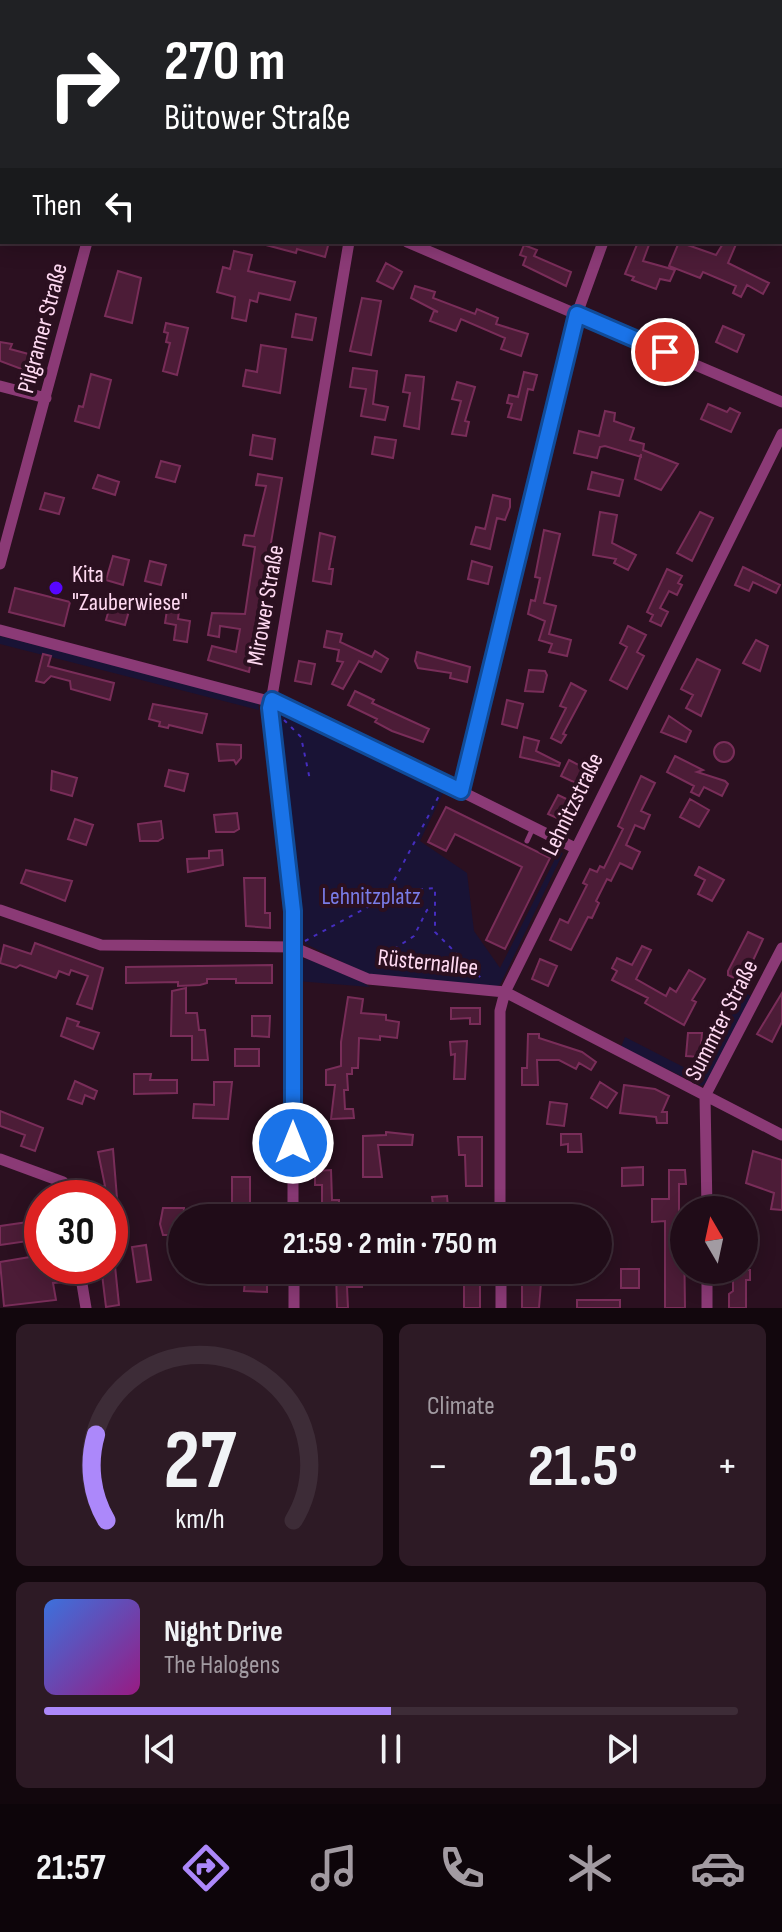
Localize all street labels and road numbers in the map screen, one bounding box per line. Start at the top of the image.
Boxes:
street label: Pilgramer Straße [11,260,74,396]
street label: Mirower Straße [241,543,290,668]
street label: Lehnitzstraße [535,748,610,860]
street label: Rüsternallee [376,943,480,982]
street label: Summter Straße [679,955,764,1086]

